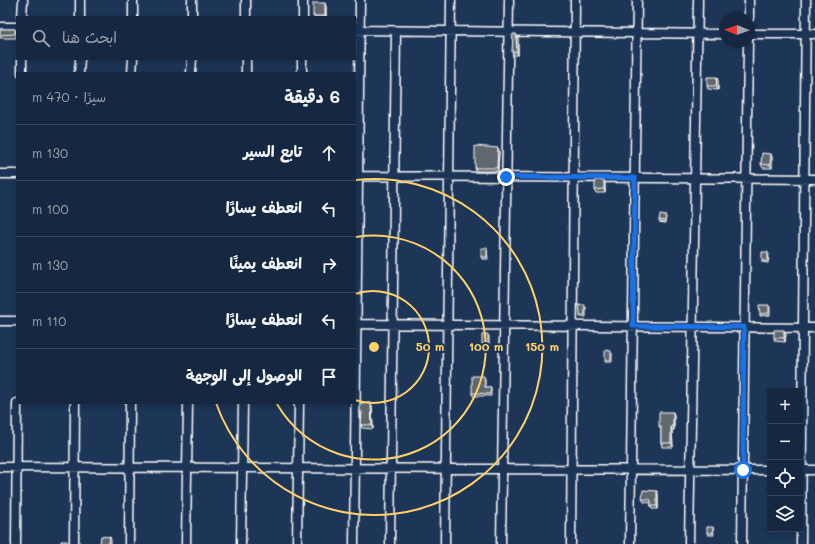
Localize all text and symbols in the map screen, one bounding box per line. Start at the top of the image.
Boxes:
north arrow [719,12,755,48]
search box [16,16,356,60]
icon: search [30,27,52,49]
text: ابحث هنا [62,27,117,47]
text: 6 دقيقة [284,85,340,107]
text: سيرًا · 470 m [32,88,106,105]
text: تابع السير [243,141,302,161]
icon: ahead [318,142,340,164]
text: 130 m [32,144,68,161]
route end [497,168,515,186]
text: انعطف يسارًا [226,197,302,217]
icon: left [318,198,340,220]
text: 100 m [32,200,68,217]
text: انعطف يمينًا [230,253,302,273]
icon: right [318,254,340,276]
text: 130 m [32,256,68,273]
text: انعطف يسارًا [226,309,302,329]
icon: left [318,310,340,332]
text: 110 m [32,312,66,329]
text: 50 m [416,338,444,354]
text: 100 m [469,338,503,354]
text: 150 m [525,338,559,354]
centre of rings [367,340,381,354]
text: الوصول إلى الوجهة [186,365,302,385]
icon: arrive [318,366,340,388]
map controls [767,388,803,532]
button: + [767,388,803,424]
button: − [767,424,803,460]
button: locate [767,460,803,496]
route start [734,461,752,479]
button: layers [767,496,803,532]

